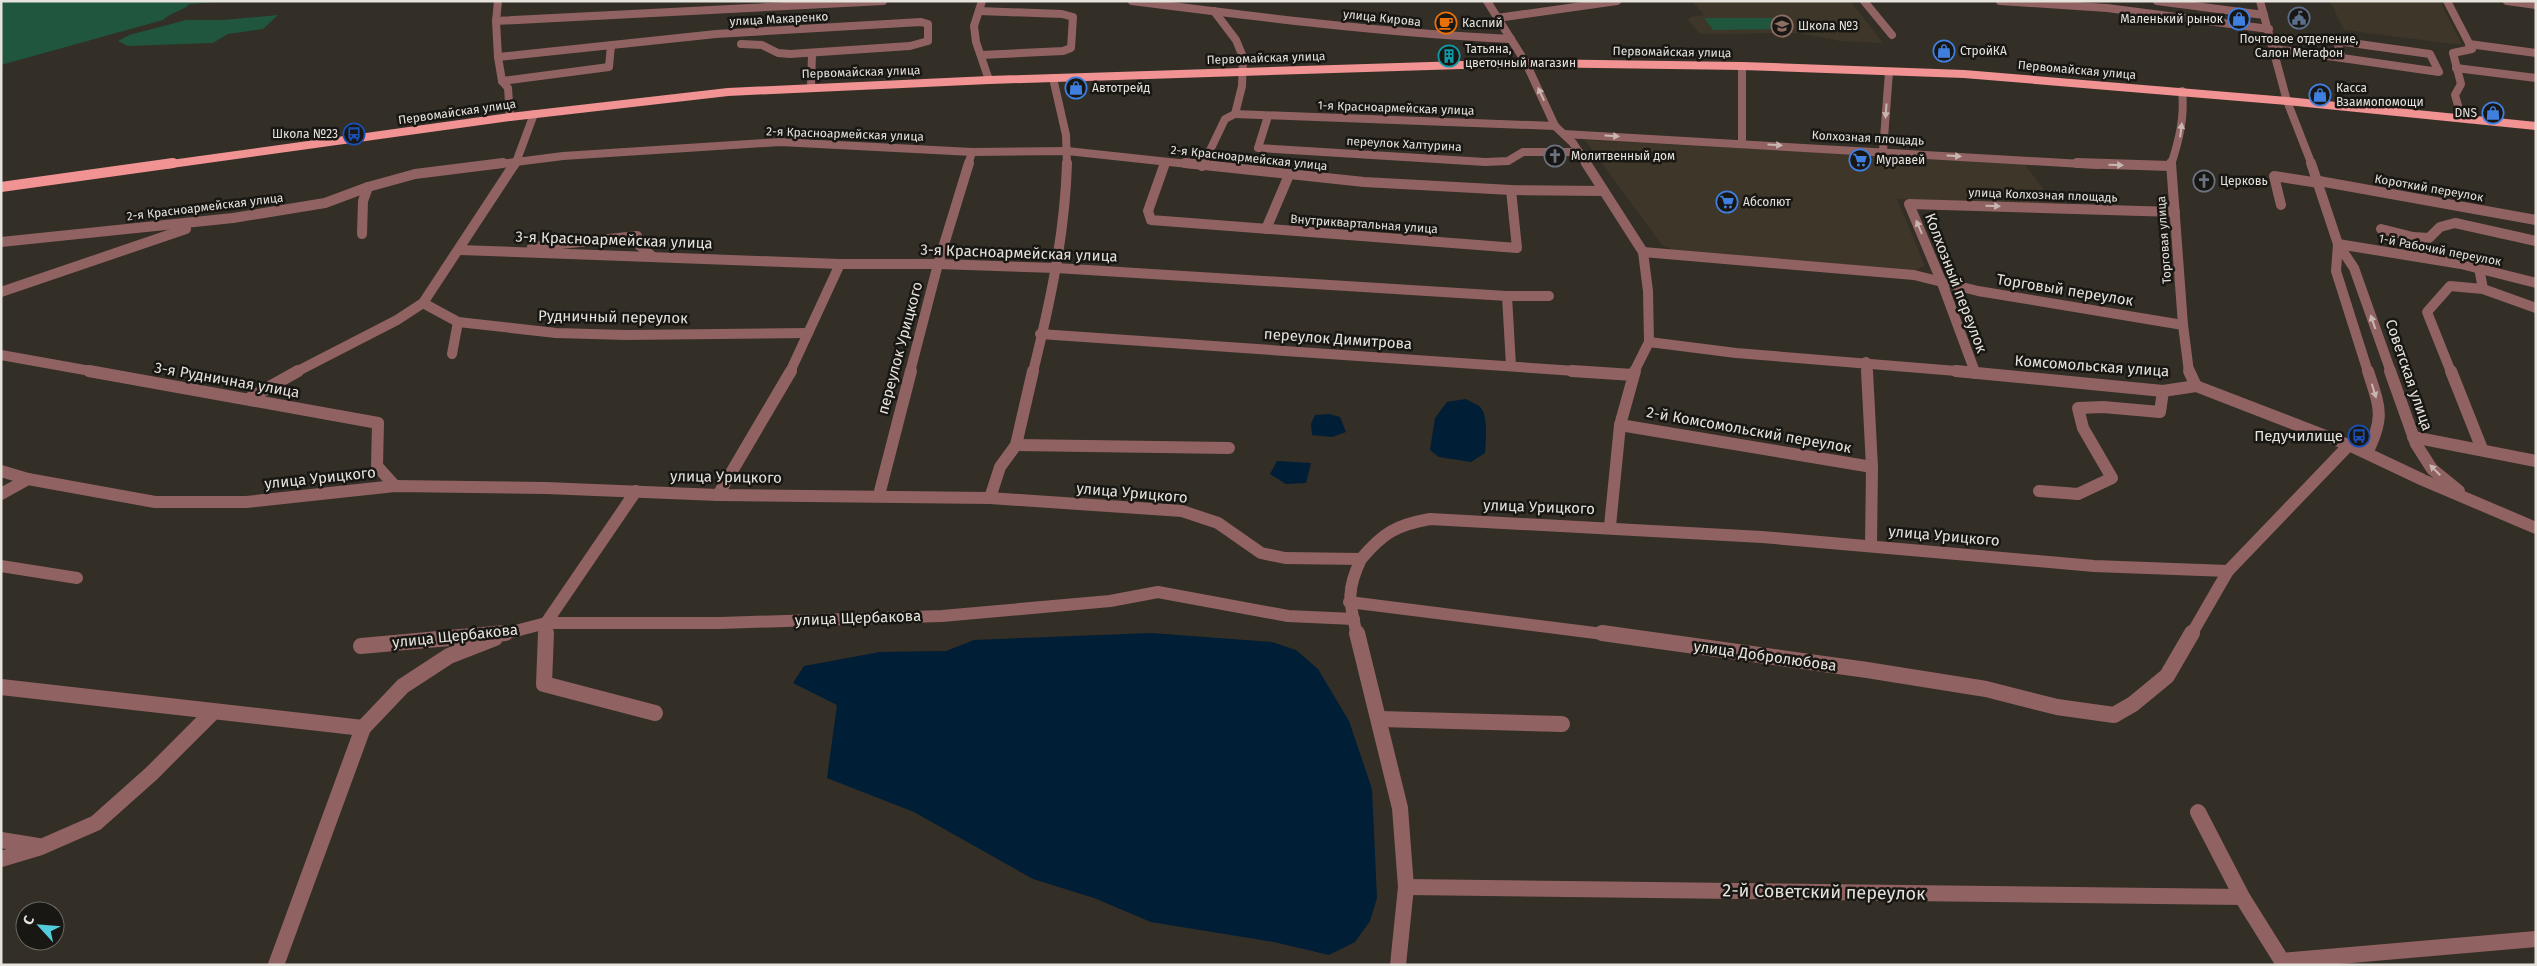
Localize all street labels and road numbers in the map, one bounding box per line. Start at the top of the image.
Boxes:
street label: улица Кирова [1342,7,1422,29]
street label: улица Макаренко [729,9,829,29]
street label: Первомайская улица [1612,44,1732,60]
street label: Первомайская улица [1206,49,1326,67]
street label: Первомайская улица [2017,58,2137,82]
street label: Первомайская улица [801,63,921,81]
street label: Первомайская улица [397,97,517,127]
street label: 1-я Красноармейская улица [1317,98,1475,118]
street label: 2-я Красноармейская улица [766,124,924,144]
street label: Колхозная площадь [1811,128,1925,148]
street label: переулок Халтурина [1346,134,1462,154]
street label: 2-я Красноармейская улица [1170,143,1328,173]
street label: Короткий переулок [2374,172,2485,205]
street label: улица Колхозная площадь [1968,185,2118,205]
street label: 2-я Красноармейская улица [126,190,284,224]
street label: Торговая улица [2154,196,2174,284]
street label: Колхозный переулок [1921,211,1991,356]
street label: Внутриквартальная улица [1290,212,1438,236]
street label: 3-я Красноармейская улица [515,228,713,252]
street label: 1-й Рабочий переулок [2378,231,2503,269]
street label: 3-я Красноармейская улица [920,241,1118,265]
street label: Торговый переулок [1995,270,2135,310]
street label: переулок Урицкого [874,280,926,416]
street label: Рудничный переулок [538,307,688,327]
street label: Советская улица [2382,317,2436,433]
street label: переулок Димитрова [1263,325,1413,353]
street label: Комсомольская улица [2014,352,2170,380]
street label: 3-я Рудничная улица [153,358,301,402]
street label: 2-й Комсомольский переулок [1645,403,1853,457]
street label: улица Урицкого [263,463,377,493]
street label: улица Урицкого [670,467,782,487]
street label: улица Урицкого [1076,479,1188,507]
street label: улица Урицкого [1483,496,1595,518]
street label: улица Урицкого [1888,522,2000,550]
street label: улица Щербакова [795,607,921,629]
street label: улица Щербакова [391,620,519,652]
street label: улица Добролюбова [1692,637,1838,675]
street label: 2-й Советский переулок [1722,879,1926,905]

